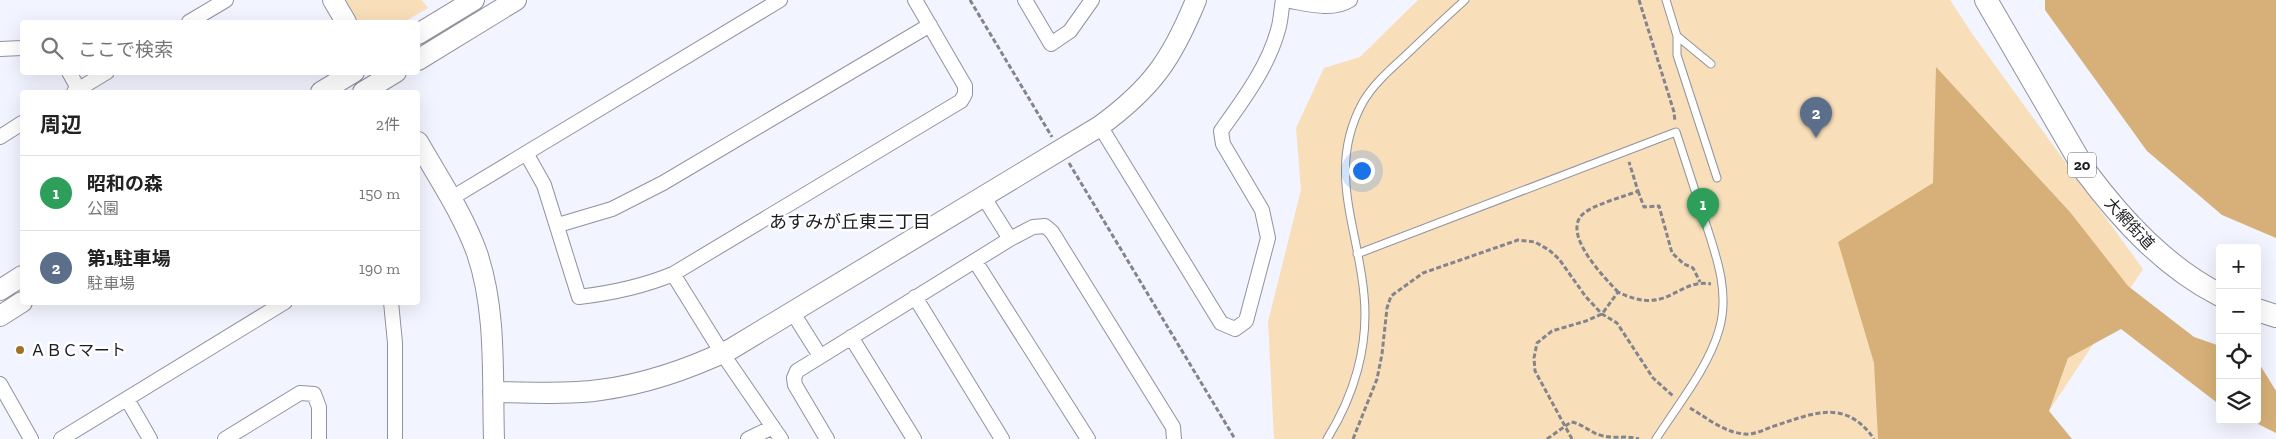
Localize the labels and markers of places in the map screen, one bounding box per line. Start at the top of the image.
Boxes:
pin: 2 [1800,97,1832,138]
pin: 1 [1687,188,1719,229]
place label: ＡＢＣマート [30,341,126,360]
marker: ＡＢＣマート [14,344,26,356]

